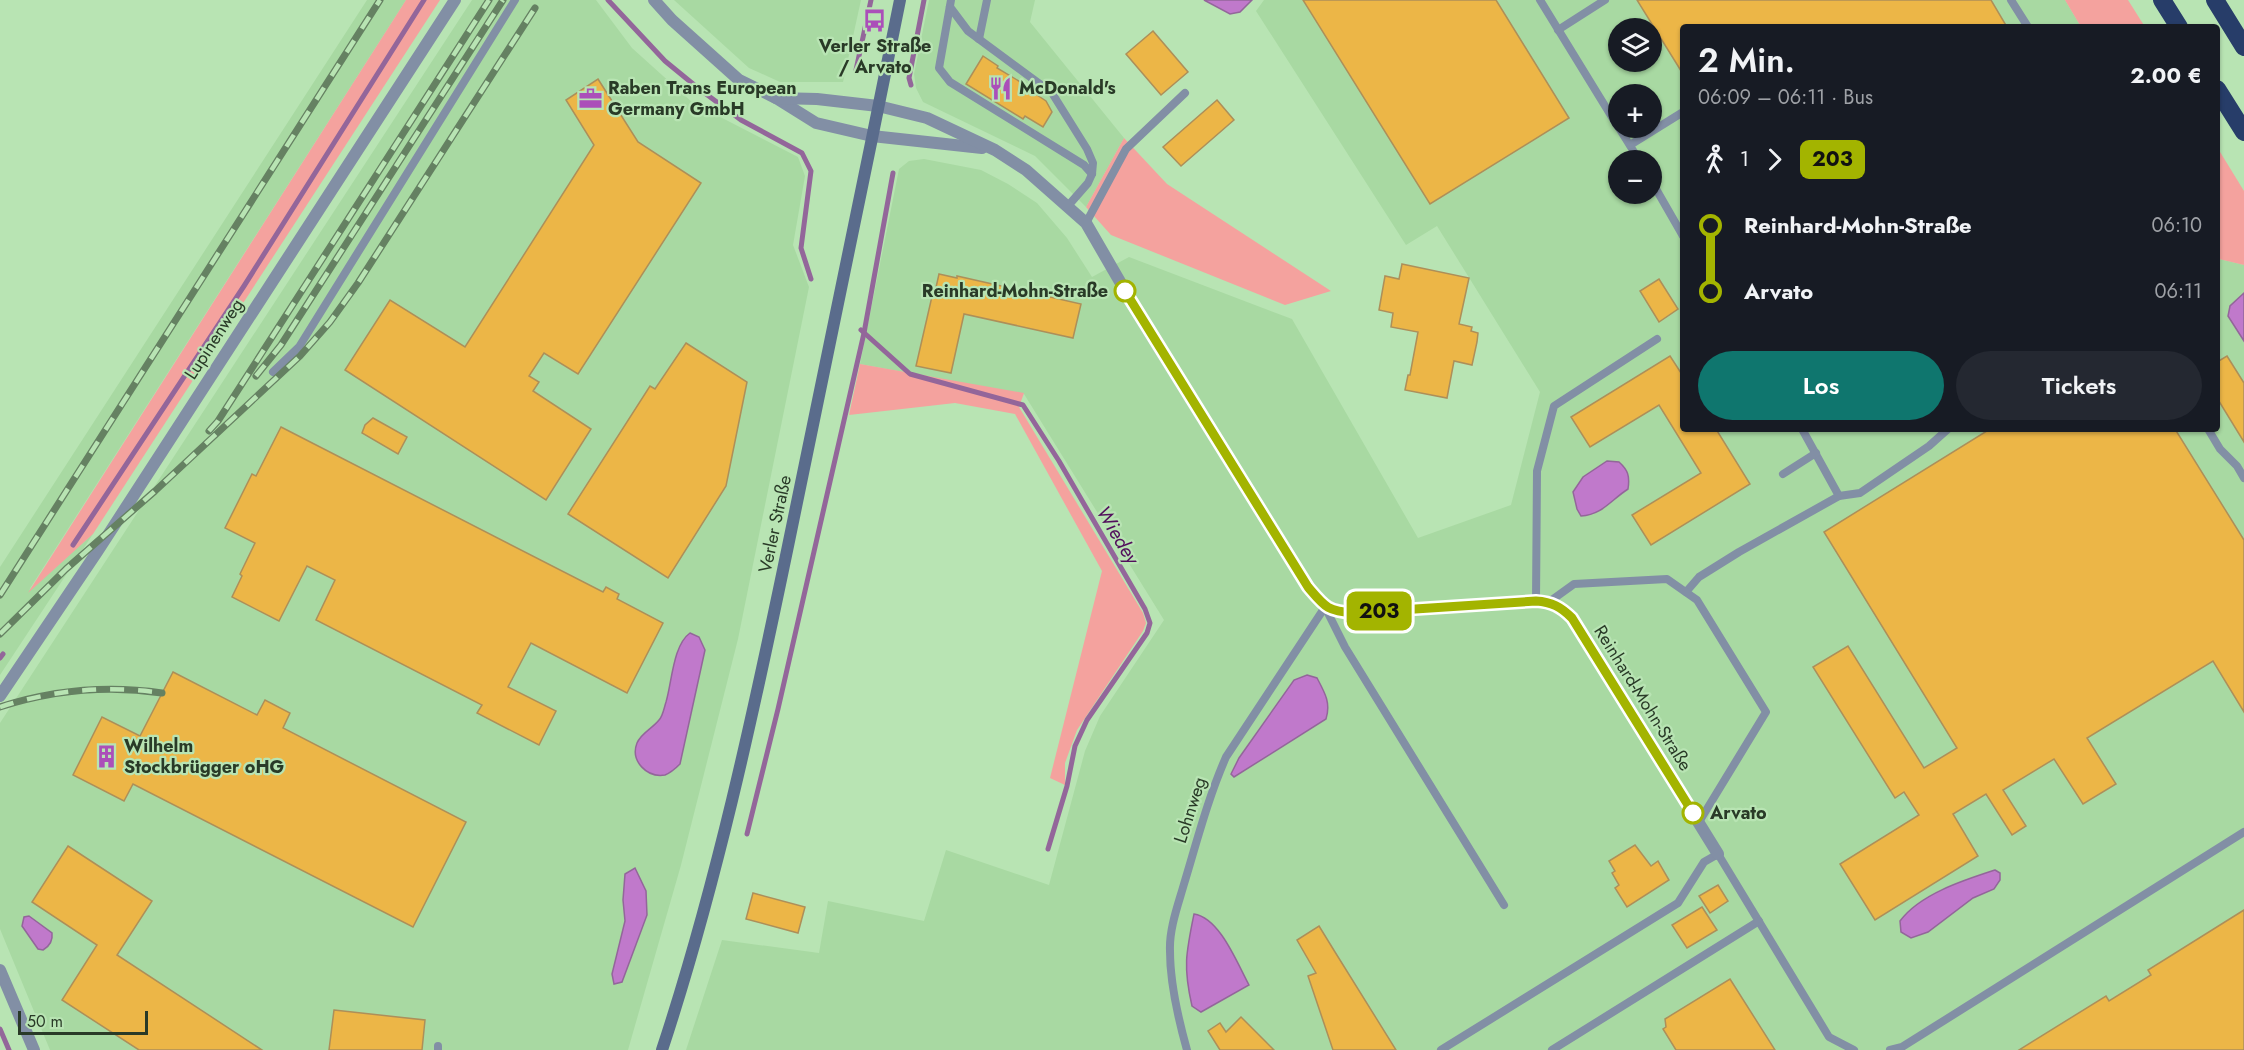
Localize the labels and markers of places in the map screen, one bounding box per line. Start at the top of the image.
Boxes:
bus stop icon: Verler Straße / Arvato [862,7,888,33]
place label: Verler Straße / Arvato [818,33,931,80]
place label: Raben Trans European Germany GmbH [608,75,797,122]
restaurant icon: McDonald's [988,75,1014,101]
place label: McDonald's [1019,75,1116,101]
office icon: Raben Trans European Germany GmbH [577,85,603,111]
place label: Reinhard-Mohn-Straße [922,278,1108,304]
marker: Reinhard-Mohn-Straße [1114,280,1136,302]
place label: Wilhelm Stockbrügger oHG [124,733,285,780]
building icon: Wilhelm Stockbrügger oHG [93,743,119,769]
place label: Arvato [1709,800,1767,826]
marker: Arvato [1682,802,1704,824]

